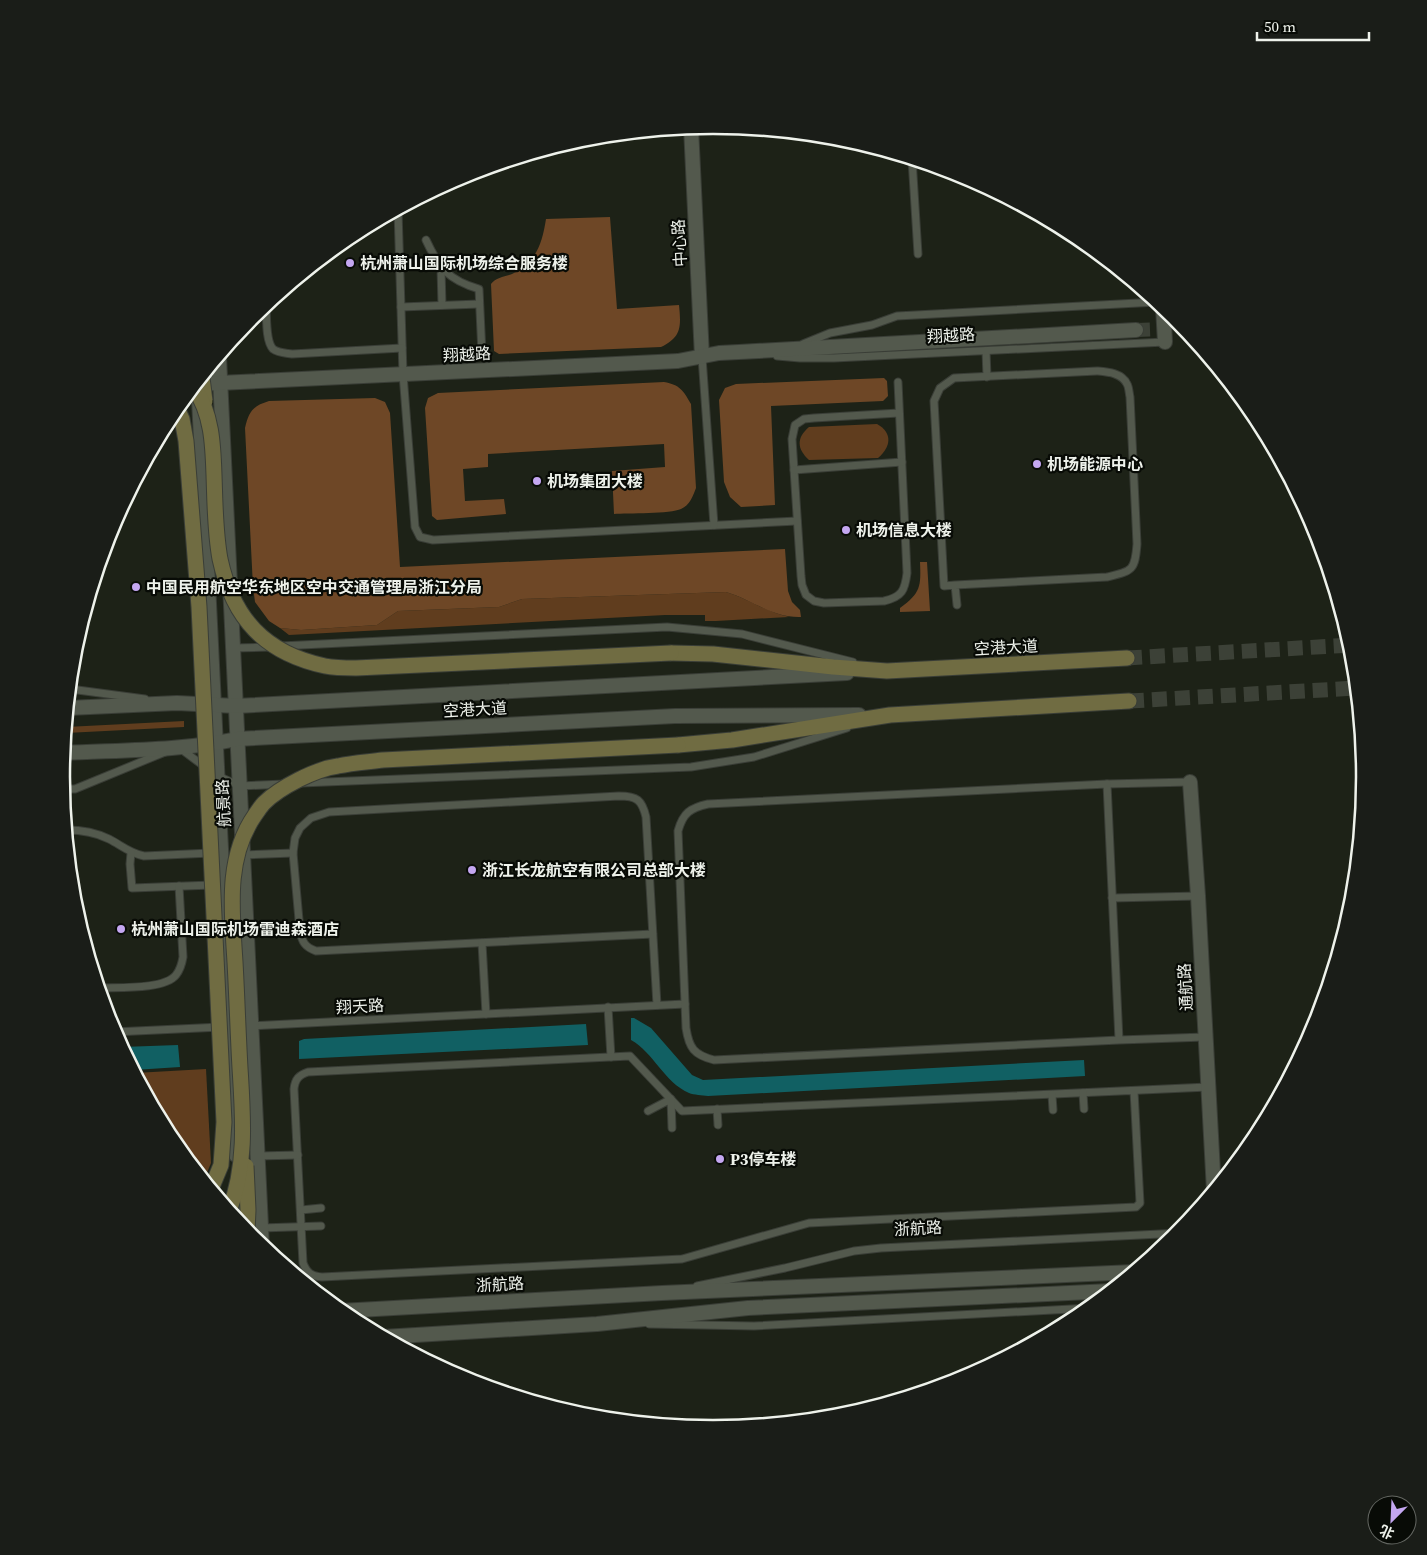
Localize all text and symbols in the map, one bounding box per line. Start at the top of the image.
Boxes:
scale bar [1257,10,1370,42]
text: 50 m [1264,16,1296,37]
street label: 中心路 [667,218,691,268]
place label: 杭州萧山国际机场综合服务楼 [360,252,568,274]
marker: 杭州萧山国际机场综合服务楼 [344,257,356,269]
street label: 翔越路 [926,323,976,347]
street label: 翔越路 [442,342,492,366]
place label: 机场能源中心 [1047,453,1143,475]
marker: 机场能源中心 [1031,458,1043,470]
place label: 机场集团大楼 [547,470,643,492]
marker: 机场集团大楼 [531,475,543,487]
place label: 机场信息大楼 [856,519,952,541]
marker: 机场信息大楼 [840,524,852,536]
place label: 中国民用航空华东地区空中交通管理局浙江分局 [146,576,482,598]
marker: 中国民用航空华东地区空中交通管理局浙江分局 [130,581,142,593]
street label: 空港大道 [973,634,1039,660]
street label: 空港大道 [442,696,508,722]
street label: 航景路 [211,778,235,828]
place label: 浙江长龙航空有限公司总部大楼 [482,859,706,881]
marker: 浙江长龙航空有限公司总部大楼 [466,864,478,876]
place label: 杭州萧山国际机场雷迪森酒店 [131,918,339,940]
marker: 杭州萧山国际机场雷迪森酒店 [115,923,127,935]
street label: 通航路 [1173,962,1197,1012]
street label: 翔天路 [335,994,385,1018]
place label: P3停车楼 [730,1148,796,1170]
marker: P3停车楼 [714,1153,726,1165]
street label: 浙航路 [893,1216,943,1240]
street label: 浙航路 [475,1272,525,1296]
north arrow [1367,1495,1417,1545]
text: 北 [1376,1520,1397,1544]

